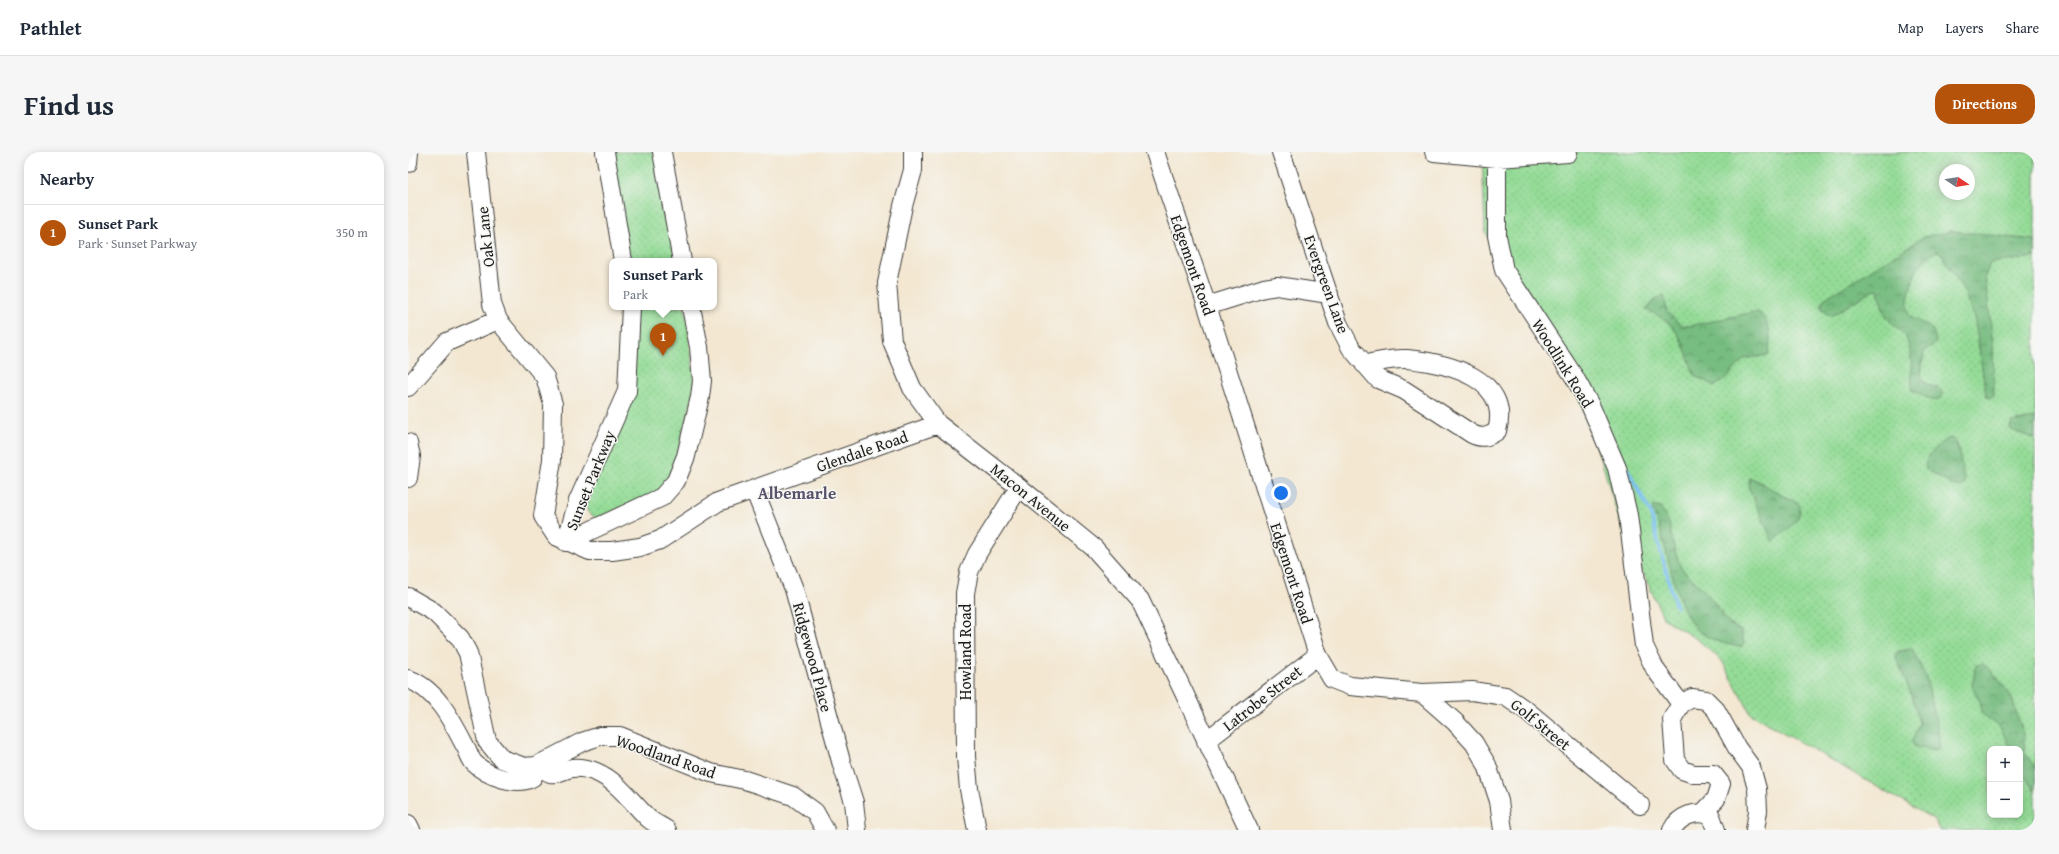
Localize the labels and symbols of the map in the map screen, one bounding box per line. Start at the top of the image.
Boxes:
north arrow [1939,164,1975,200]
street label: Oak Lane [470,206,500,268]
street label: Edgemont Road [1165,211,1222,319]
street label: Evergreen Lane [1298,231,1356,337]
street label: Woodlink Road [1526,314,1600,413]
pin: 1 [650,323,676,356]
street label: Glendale Road [813,424,911,478]
street label: Sunset Parkway [559,426,621,534]
street label: Macon Avenue [986,457,1076,537]
district label: Albemarle [758,480,836,505]
your location [1271,483,1291,503]
street label: Edgemont Road [1264,519,1320,627]
street label: Ridgewood Place [787,600,839,714]
street label: Howland Road [953,603,977,700]
street label: Latrobe Street [1217,659,1307,737]
street label: Golf Street [1506,692,1576,756]
street label: Woodland Road [613,728,720,784]

